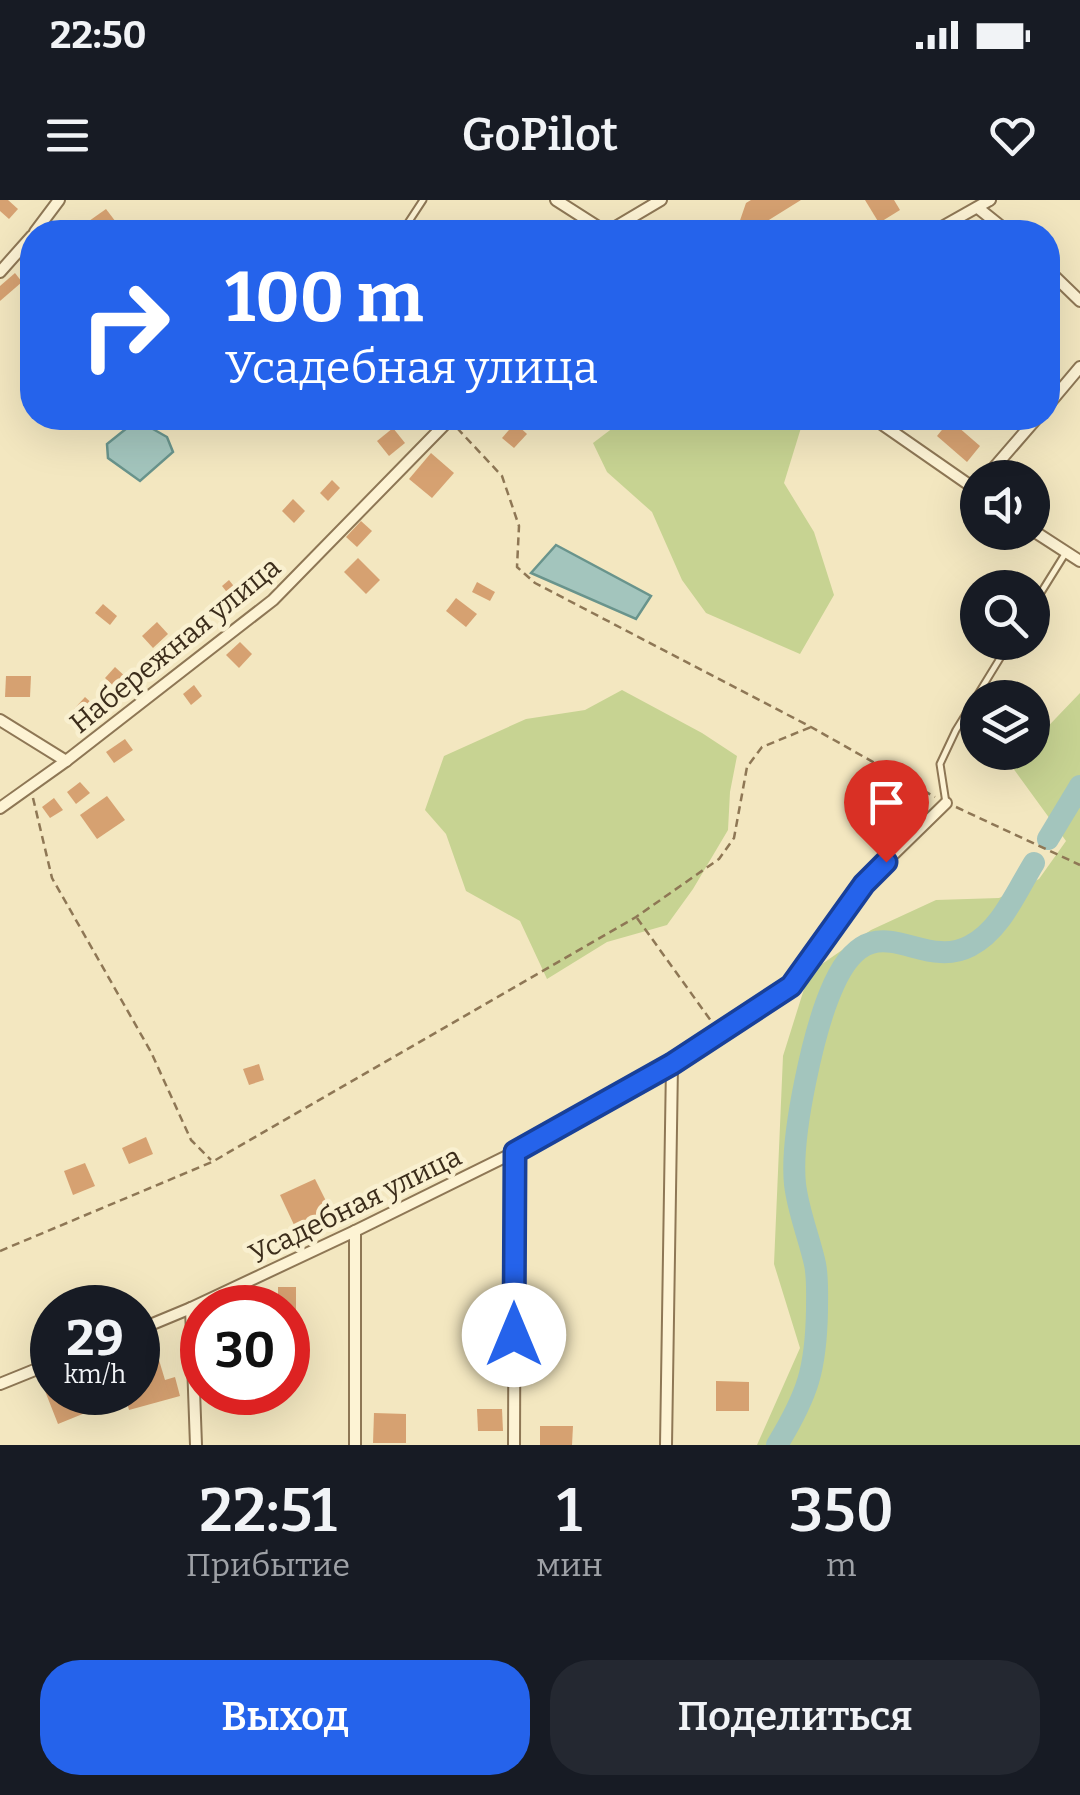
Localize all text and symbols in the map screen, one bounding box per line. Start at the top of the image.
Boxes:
text: 22:50 [50,12,147,58]
icon: menu [40,108,95,163]
text: GoPilot [462,108,618,162]
icon: heart [985,108,1040,163]
text: 100 m [225,256,424,340]
icon: right [60,260,190,390]
text: Усадебная улица [225,341,598,395]
map controls [960,460,1050,770]
button: sound [960,460,1050,550]
street label: Набережная улица [63,550,287,740]
button: search [960,570,1050,660]
button: layers [960,680,1050,770]
pin [844,760,929,863]
icon: arrive [859,775,914,830]
street label: Усадебная улица [244,1139,466,1271]
position arrow [462,1283,566,1387]
speed limit sign: 30 [180,1285,310,1415]
text: 29 [66,1308,124,1368]
text: km/h [64,1360,126,1390]
text: 22:51 [199,1475,337,1547]
text: 1 [557,1475,582,1547]
text: 350 [789,1475,894,1547]
text: Прибытие [186,1546,350,1584]
text: мин [536,1546,603,1584]
text: m [826,1546,857,1584]
button: Выход [40,1660,530,1775]
button: Поделиться [550,1660,1040,1775]

